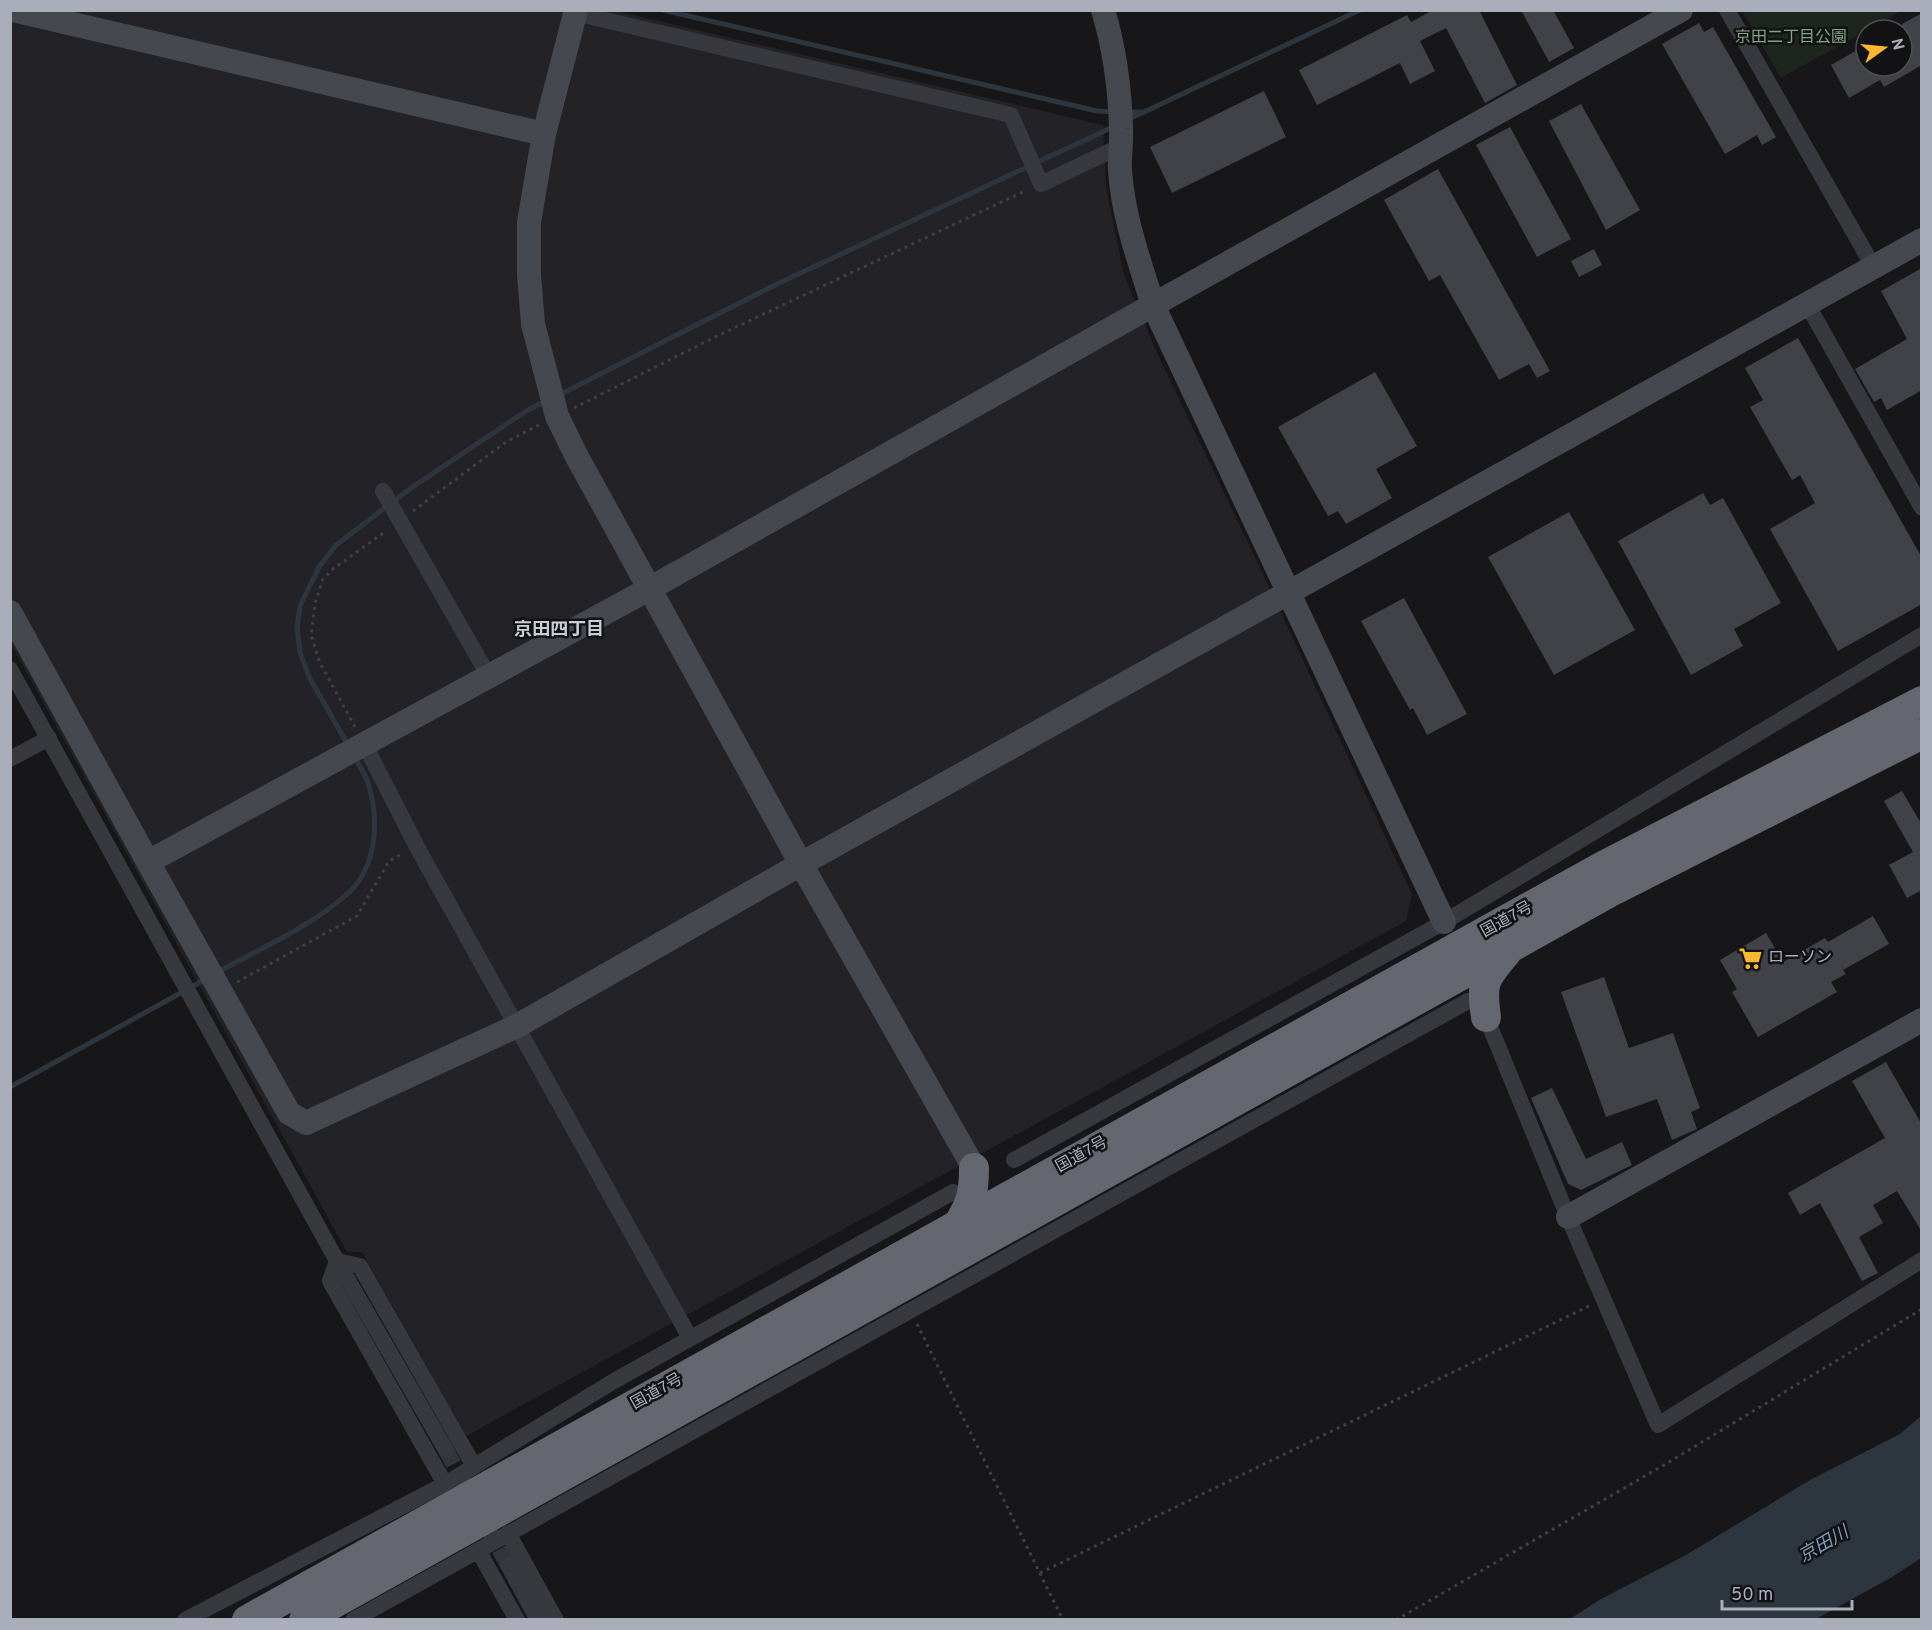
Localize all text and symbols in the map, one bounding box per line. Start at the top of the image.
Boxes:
north arrow [1854,18,1914,78]
park label: 京田二丁目公園 [1735,28,1847,48]
text: N [1885,36,1908,53]
district label: 京田四丁目 [514,619,604,642]
street label: 国道7号 [1478,898,1536,942]
supermarket icon: ローソン [1737,945,1763,971]
place label: ローソン [1768,948,1832,968]
street label: 国道7号 [1053,1133,1111,1177]
street label: 国道7号 [628,1370,686,1414]
water label: 京田川 [1795,1521,1855,1568]
scale bar [1722,1573,1852,1611]
text: 50 m [1731,1584,1773,1607]

